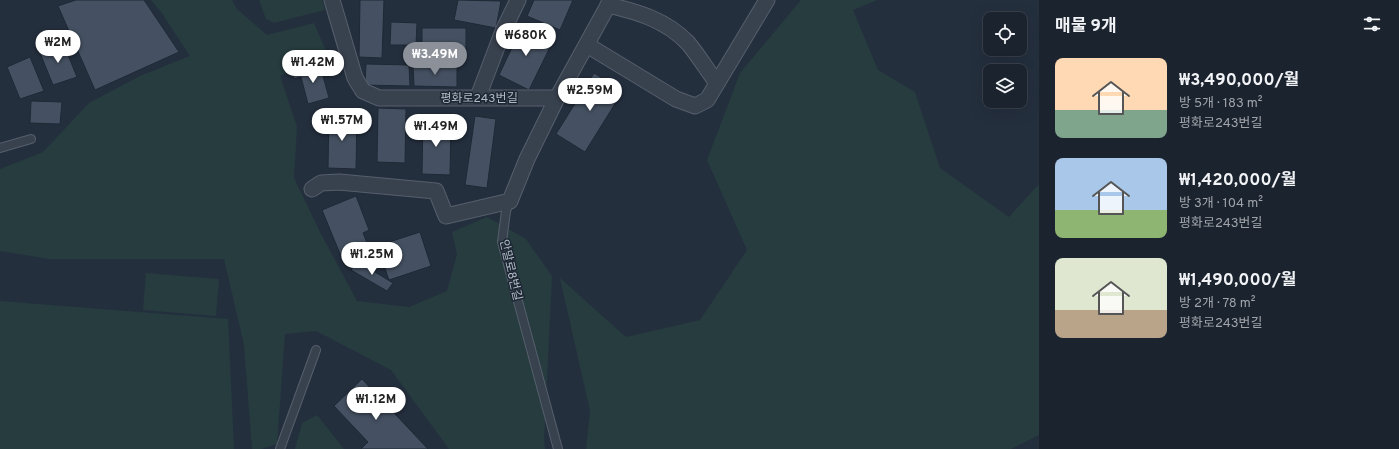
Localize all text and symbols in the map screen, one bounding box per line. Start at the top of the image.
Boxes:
map controls [983,12,1027,108]
button: locate [983,12,1027,56]
icon: filters [1361,13,1383,35]
text: 매물 9개 [1055,16,1117,38]
pin: ₩680K [498,23,554,57]
text: ₩680K [505,28,547,44]
pin: ₩2M [39,30,77,64]
text: ₩2M [44,35,72,51]
pin: ₩3.49M [402,42,468,76]
text: ₩3.49M [412,47,458,63]
pin: ₩1.42M [280,50,346,84]
text: ₩1.42M [291,55,335,71]
button: layers [983,64,1027,108]
text: ₩3,490,000/월 [1179,70,1299,92]
icon: home [1087,74,1135,122]
pin: ₩2.59M [557,78,623,112]
text: ₩2.59M [567,83,613,99]
street label: 평화로243번길 [440,91,518,107]
text: 방 5개 · 183 m² [1179,96,1262,112]
pin: ₩1.57M [309,108,375,142]
text: ₩1.57M [321,113,363,129]
pin: ₩1.49M [403,114,469,148]
text: 평화로243번길 [1179,116,1263,132]
text: ₩1.49M [414,119,458,135]
text: ₩1,420,000/월 [1179,170,1296,192]
icon: home [1087,174,1135,222]
text: 방 3개 · 104 m² [1179,196,1263,212]
text: 평화로243번길 [1179,216,1263,232]
street label: 안말로8번길 [495,238,525,302]
pin: ₩1.25M [339,242,405,276]
text: ₩1.25M [350,247,394,263]
text: ₩1,490,000/월 [1179,270,1296,292]
icon: home [1087,274,1135,322]
text: 방 2개 · 78 m² [1179,296,1256,312]
text: 평화로243번길 [1179,316,1263,332]
pin: ₩1.12M [343,387,409,421]
text: ₩1.12M [356,392,396,408]

